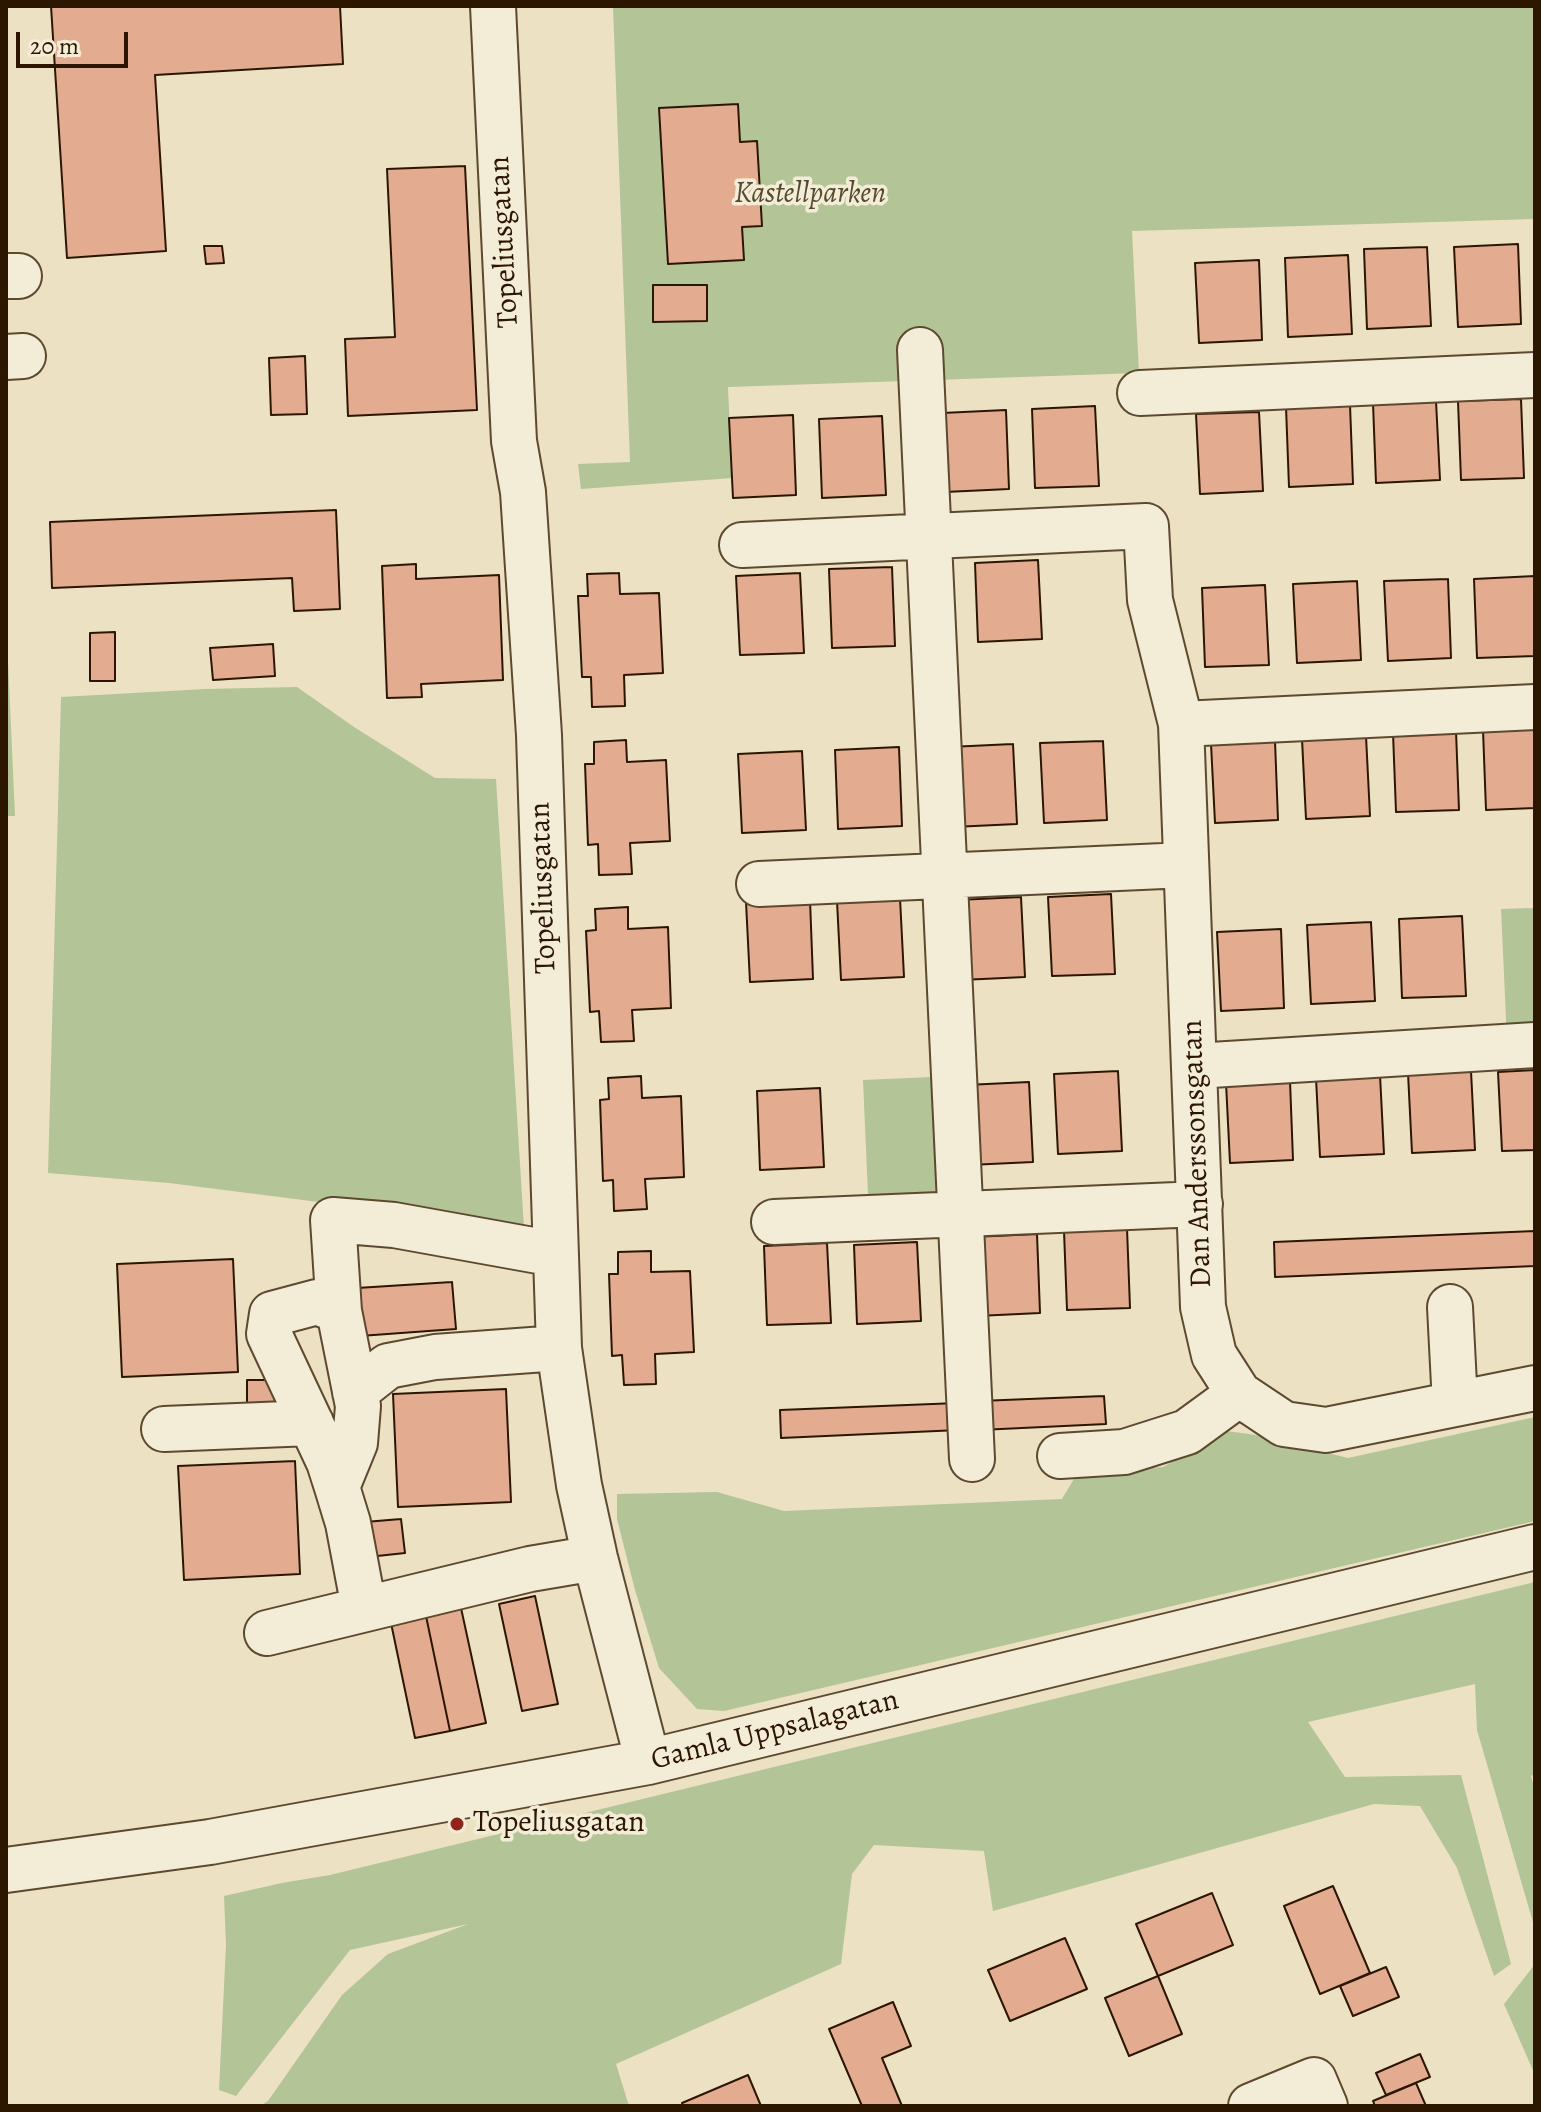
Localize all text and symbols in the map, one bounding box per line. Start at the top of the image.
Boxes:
scale bar [20,16,132,66]
text: 20 m [30,30,79,62]
street label: Topeliusgatan [483,155,527,329]
park label: Kastellparken [734,177,886,213]
street label: Topeliusgatan [523,802,565,974]
street label: Dan Anderssonsgatan [1175,1019,1221,1289]
street label: Gamla Uppsalagatan [648,1683,902,1779]
place label: Topeliusgatan [473,1806,645,1842]
marker: Topeliusgatan [448,1815,466,1833]

